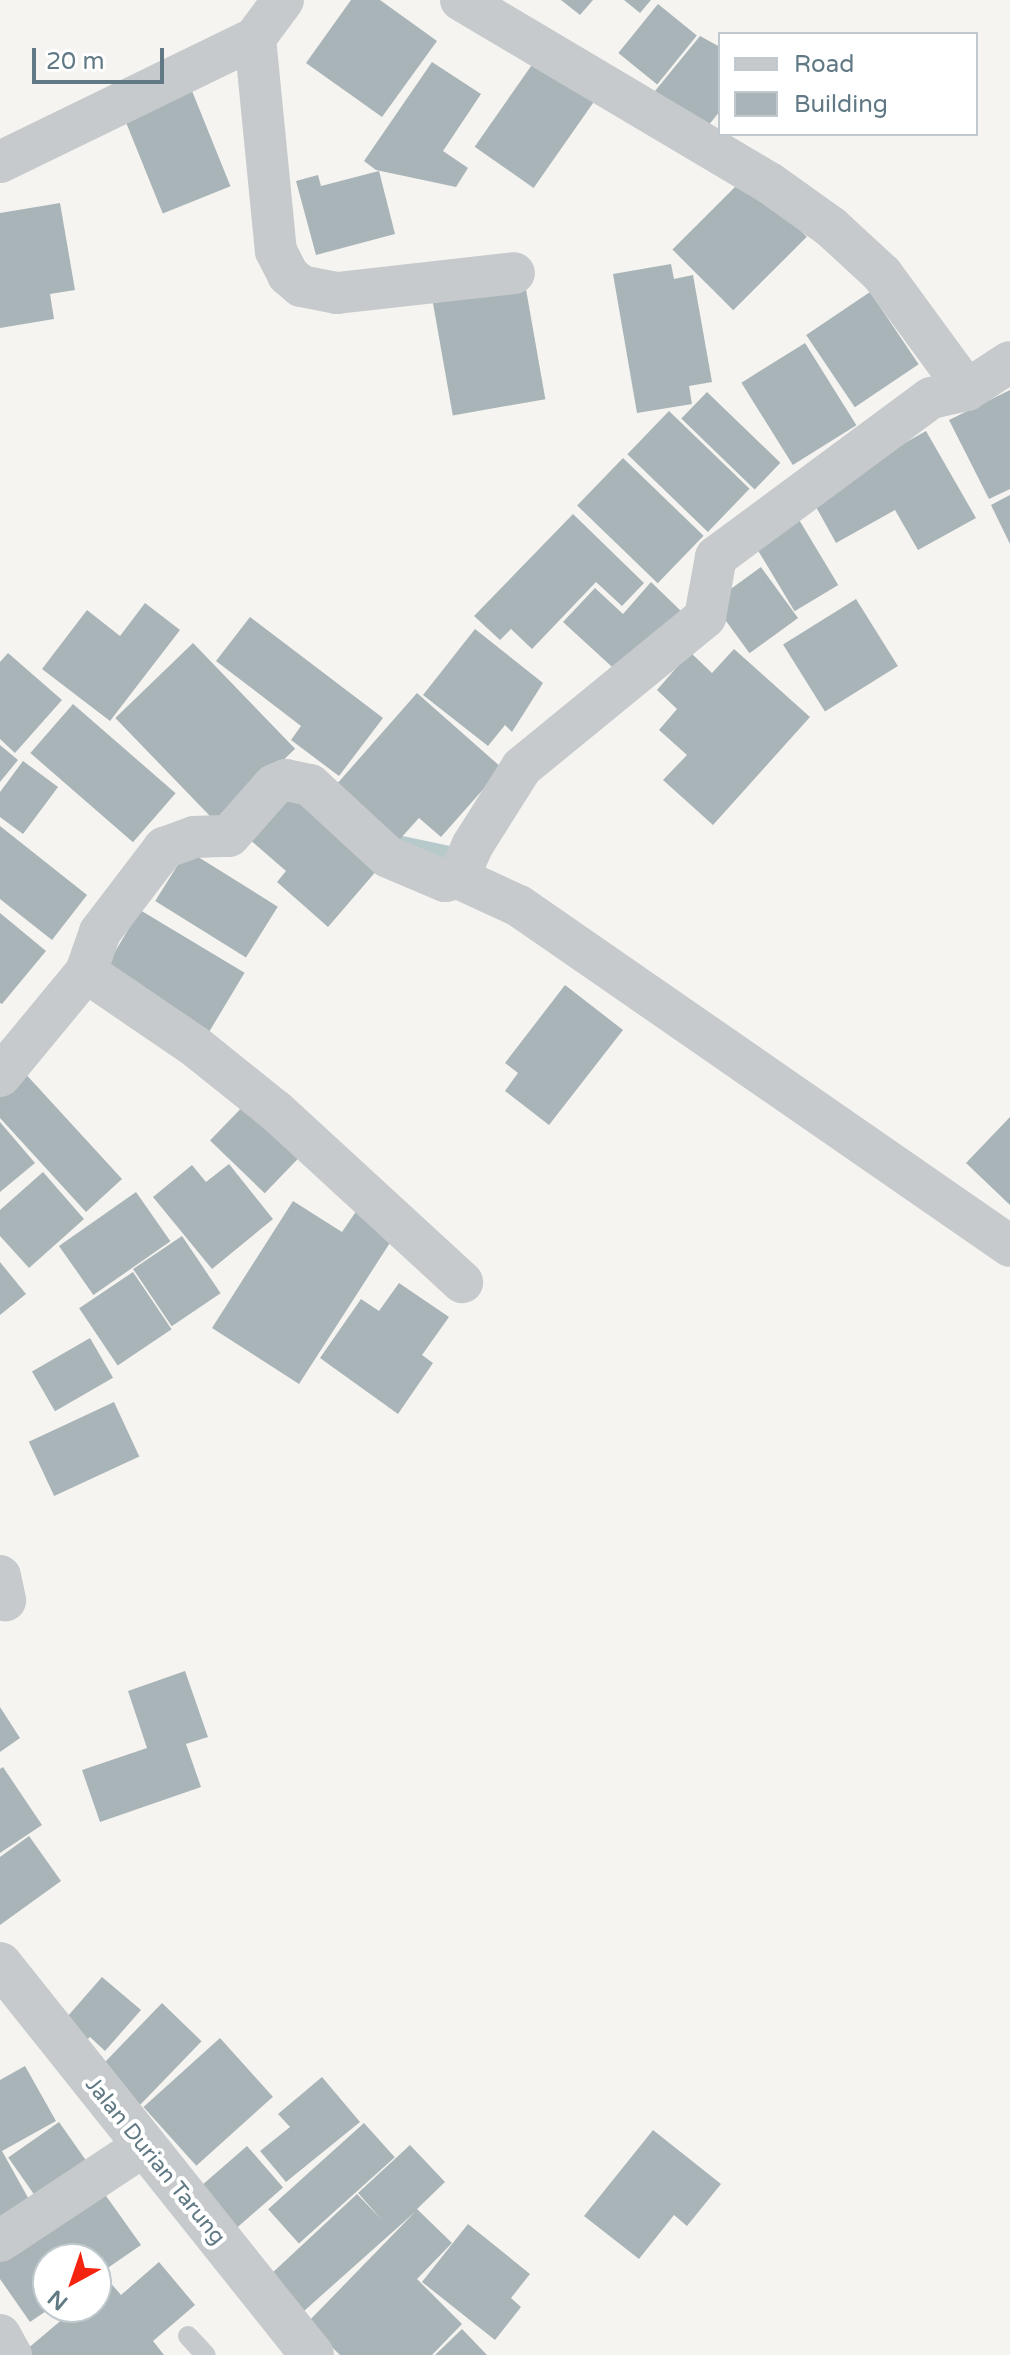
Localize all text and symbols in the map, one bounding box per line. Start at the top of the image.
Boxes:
scale bar [36,32,168,82]
legend [718,32,978,136]
text: 20 m [46,47,104,76]
text: Road [794,50,854,79]
text: Building [794,90,888,119]
street label: Jalan Durian Tarung [79,2072,231,2250]
north arrow [32,2243,112,2323]
text: N [43,2284,73,2315]

